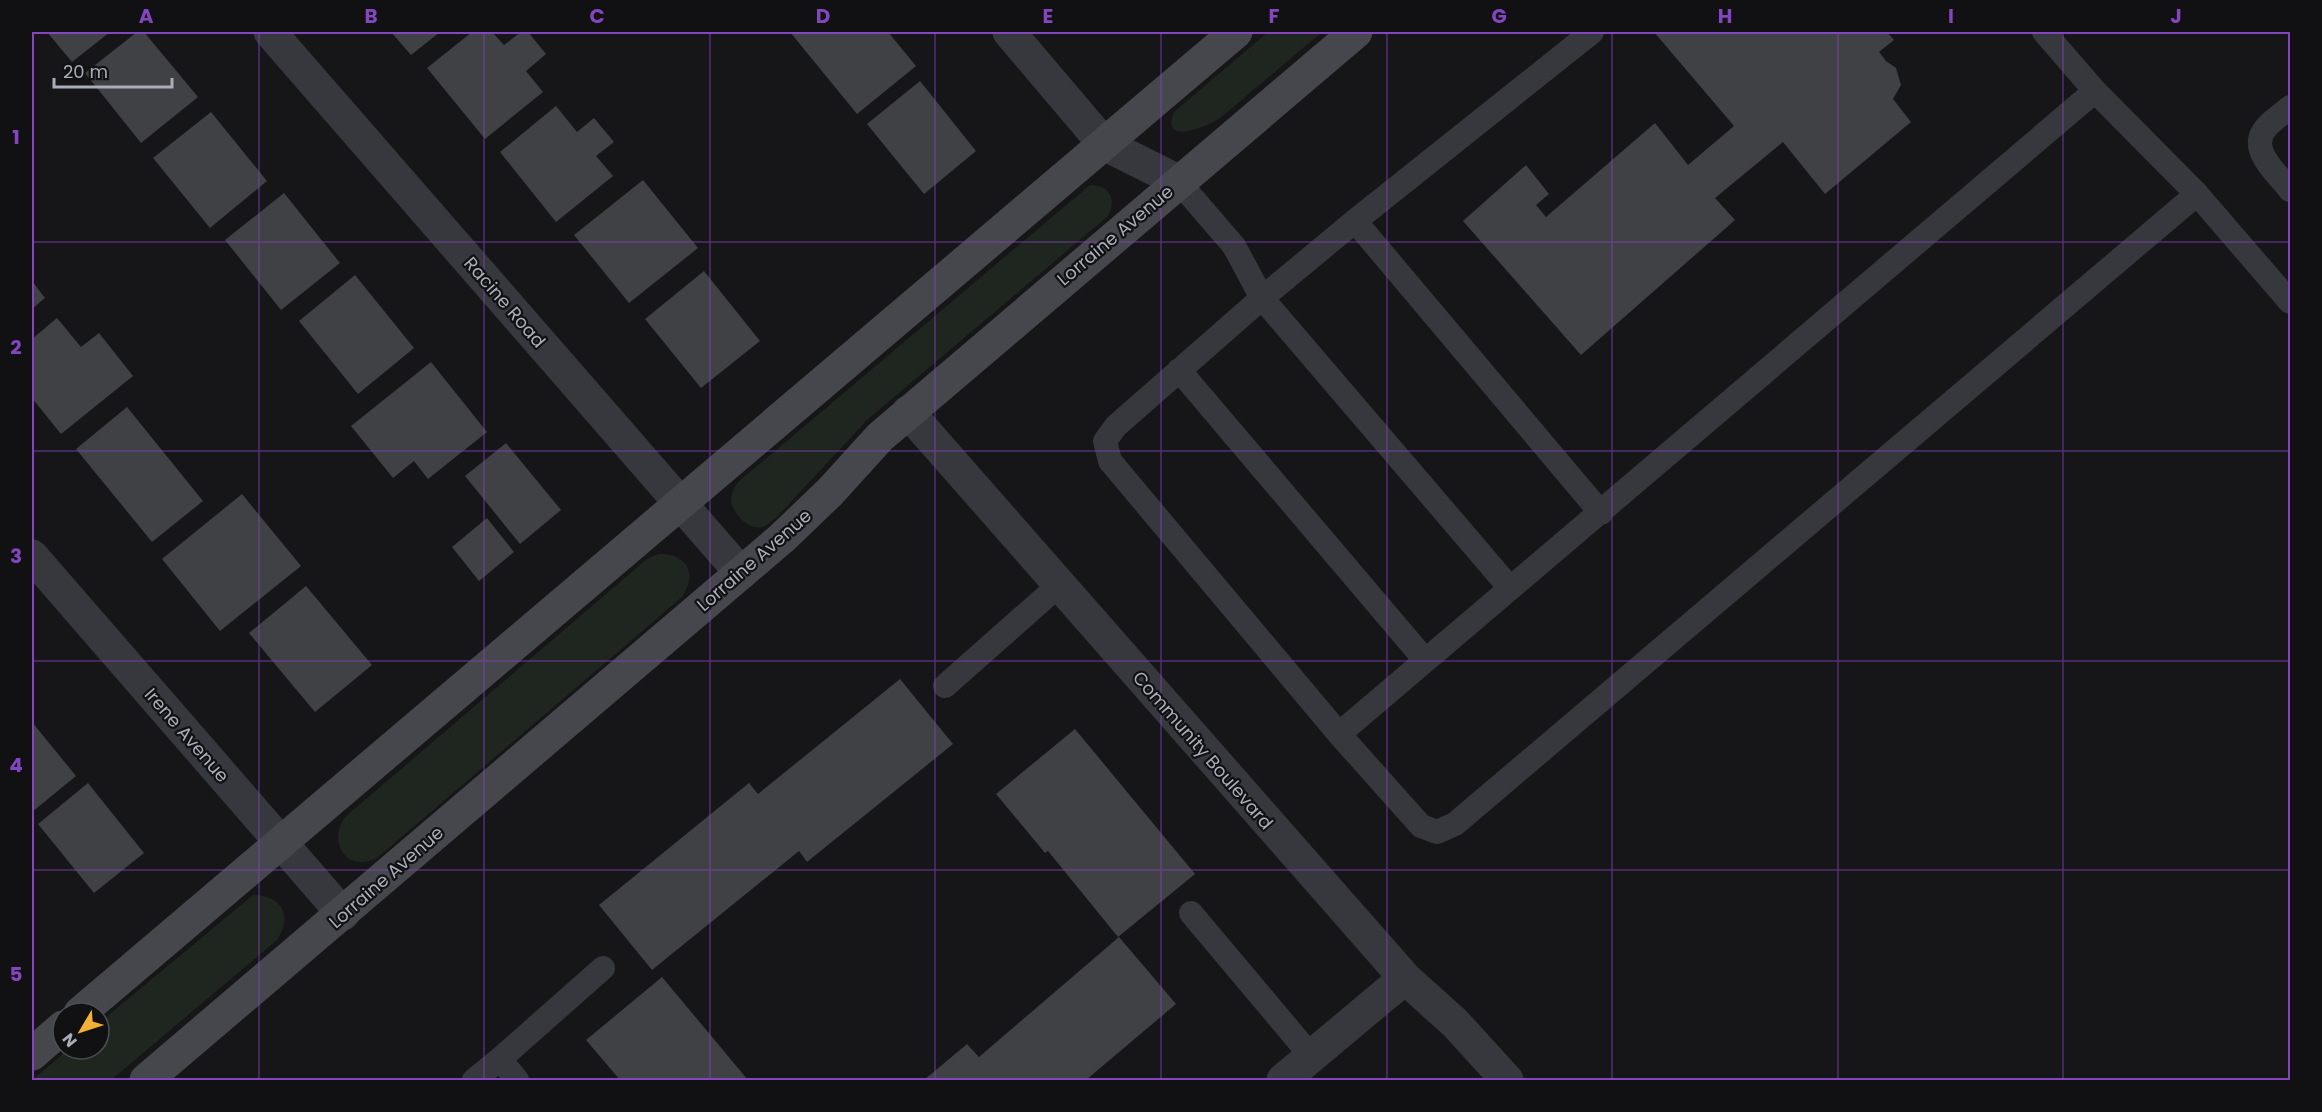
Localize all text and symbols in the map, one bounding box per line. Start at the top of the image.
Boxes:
text: A [139,2,154,30]
text: B [364,2,378,30]
text: C [589,2,605,30]
text: D [816,2,830,30]
text: E [1043,2,1053,30]
text: F [1269,2,1280,30]
text: G [1491,2,1507,30]
text: H [1718,2,1732,30]
text: I [1948,2,1954,30]
text: J [2170,2,2182,30]
scale bar [54,51,172,89]
text: 20 m [63,59,108,84]
text: 1 [12,123,20,151]
street label: Lorraine Avenue [1052,179,1178,291]
street label: Racine Road [459,251,551,353]
text: 2 [10,333,22,361]
street label: Lorraine Avenue [691,503,817,617]
text: 3 [10,542,22,570]
street label: Community Boulevard [1127,665,1279,835]
street label: Irene Avenue [139,683,235,787]
text: 4 [9,751,23,779]
street label: Lorraine Avenue [323,820,449,934]
text: 5 [10,960,23,988]
north arrow [51,1001,111,1061]
text: N [57,1028,82,1052]

